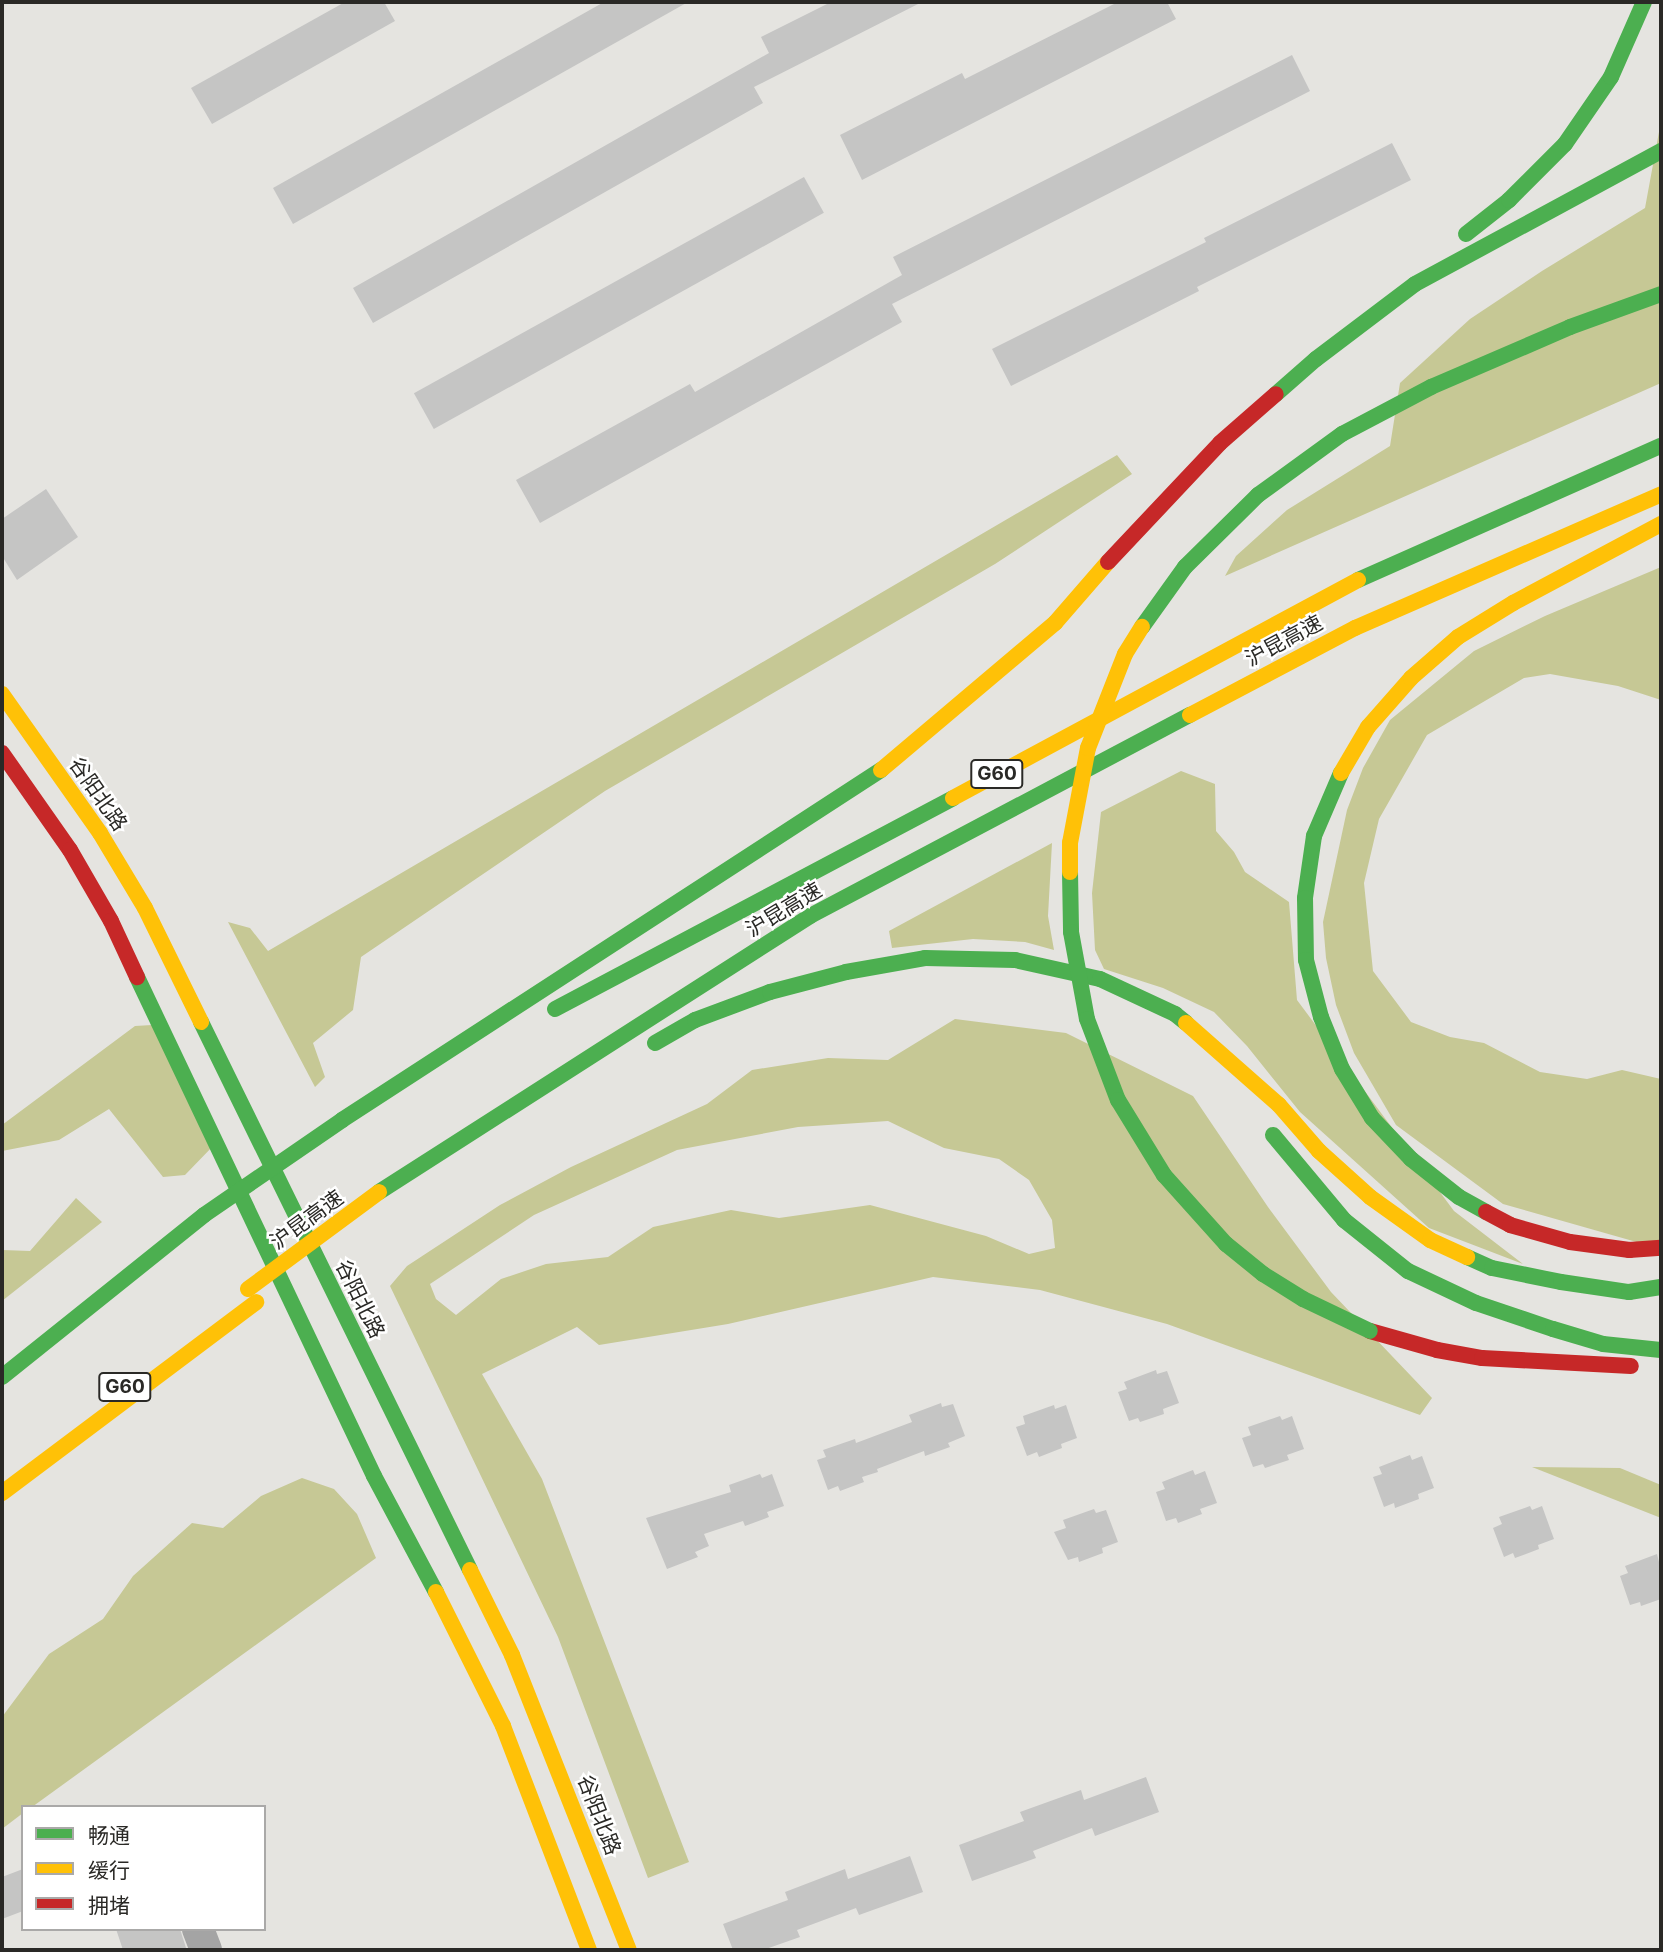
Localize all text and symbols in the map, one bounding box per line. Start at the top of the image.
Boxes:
street label: 沪昆高速 [1241,610,1327,672]
street label: 谷阳北路 [64,752,132,836]
road number: G60 [969,758,1025,790]
street label: 沪昆高速 [742,878,826,942]
street label: 沪昆高速 [266,1185,348,1255]
street label: 谷阳北路 [330,1256,390,1342]
road number: G60 [97,1372,153,1402]
street label: 谷阳北路 [572,1771,626,1859]
legend [21,1805,266,1931]
text: 畅通 [88,1823,130,1848]
text: 缓行 [88,1858,130,1883]
text: 拥堵 [88,1893,130,1918]

